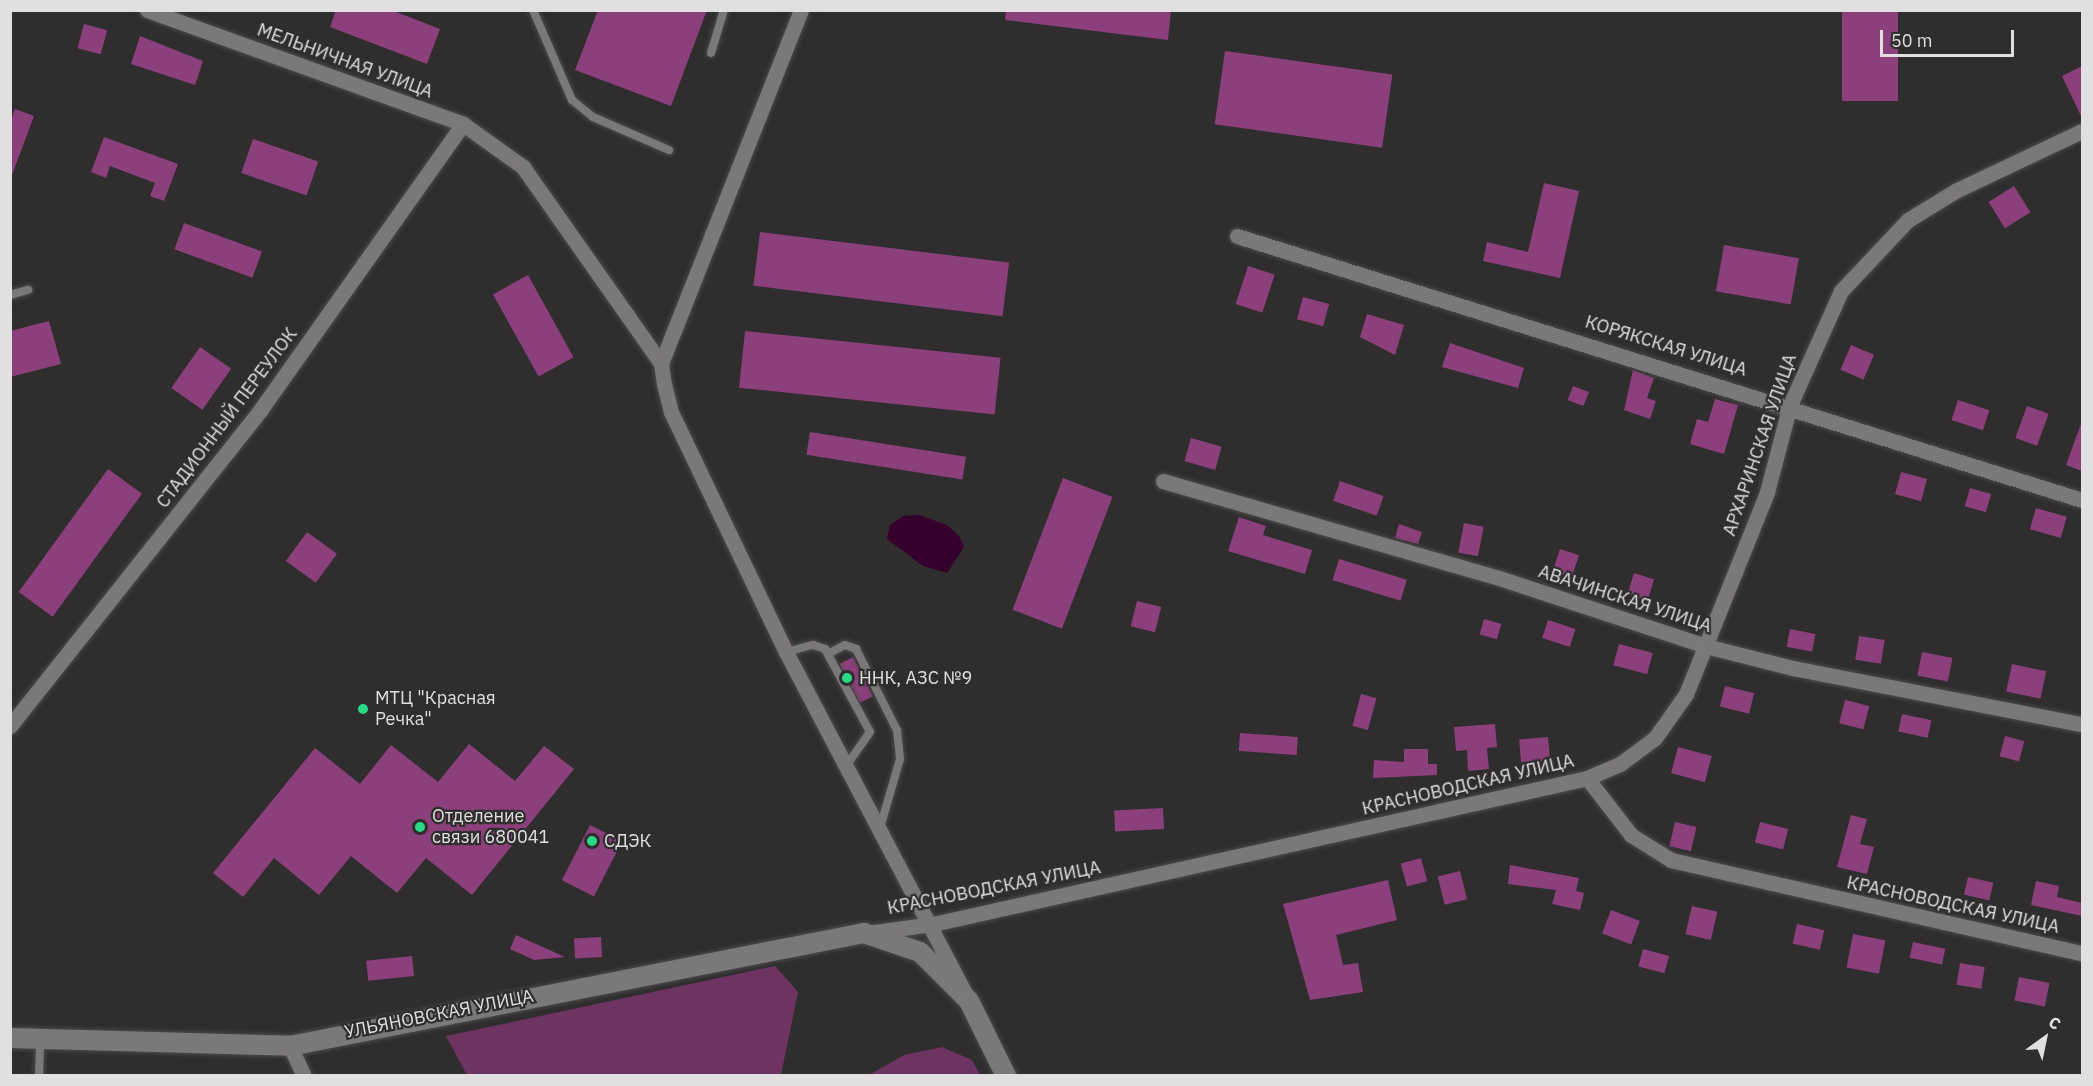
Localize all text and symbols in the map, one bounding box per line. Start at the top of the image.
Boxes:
scale bar [1883,18,2016,56]
street label: МЕЛЬНИЧНАЯ УЛИЦА [254,19,436,103]
text: 50 m [1891,29,1933,52]
street label: КОРЯКСКАЯ УЛИЦА [1583,311,1749,381]
street label: СТАДИОННЫЙ ПЕРЕУЛОК [152,324,302,512]
street label: АРХАРИНСКАЯ УЛИЦА [1719,351,1801,539]
street label: АВАЧИНСКАЯ УЛИЦА [1536,561,1714,637]
place label: ННК, АЗС №9 [859,667,972,689]
marker: ННК, АЗС №9 [840,671,854,685]
place label: МТЦ "Красная Речка" [375,688,496,730]
marker: МТЦ "Красная Речка" [356,702,370,716]
street label: КРАСНОВОДСКАЯ УЛИЦА [1360,750,1576,820]
place label: Отделение связи 680041 [432,806,549,848]
marker: Отделение связи 680041 [413,820,427,834]
place label: СДЭК [604,830,651,852]
marker: СДЭК [585,834,599,848]
street label: КРАСНОВОДСКАЯ УЛИЦА [886,857,1102,919]
street label: КРАСНОВОДСКАЯ УЛИЦА [1845,872,2061,938]
street label: УЛЬЯНОВСКАЯ УЛИЦА [343,985,535,1043]
north arrow [2015,1008,2075,1068]
text: С [2045,1012,2065,1034]

